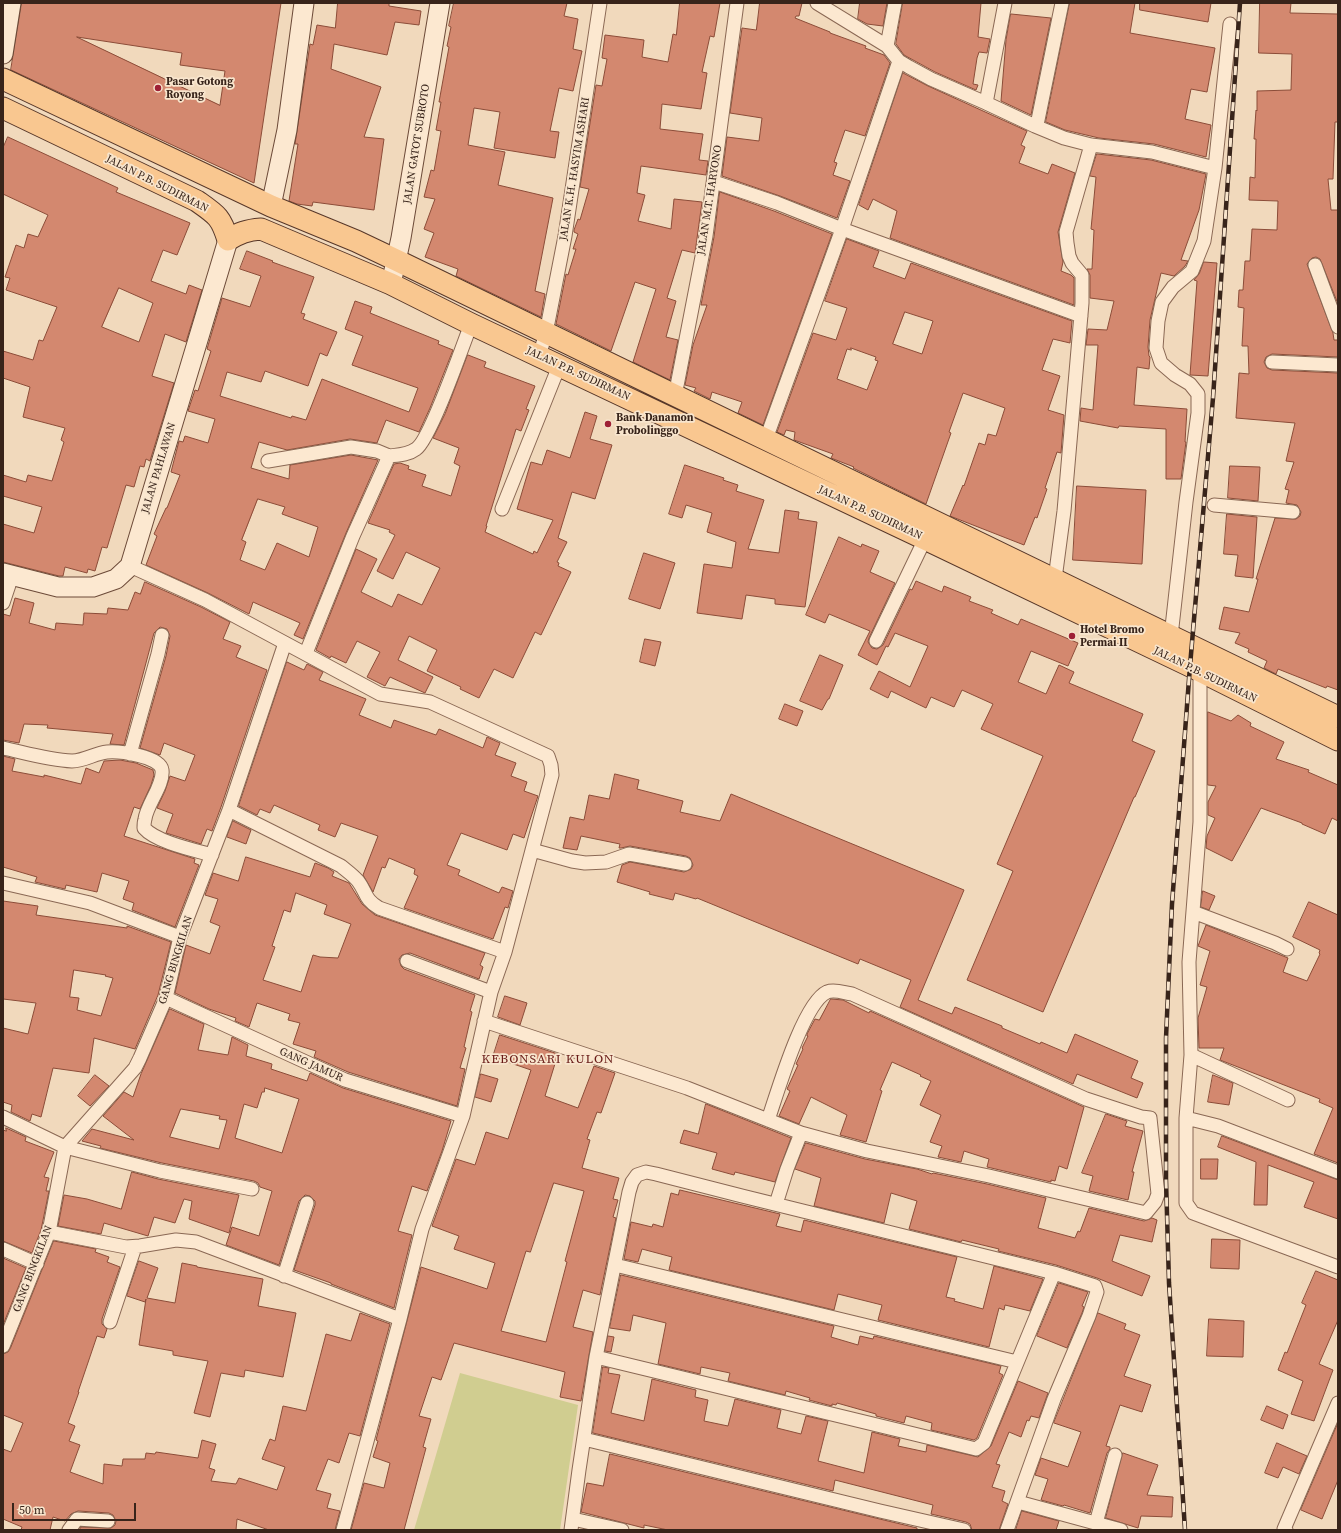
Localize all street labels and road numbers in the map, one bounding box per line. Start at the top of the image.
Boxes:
street label: JALAN GATOT SUBROTO [401,83,433,205]
street label: JALAN K.H. HASYIM ASHARI [557,96,593,242]
street label: JALAN M.T. HARYONO [695,144,725,256]
street label: JALAN P.B. SUDIRMAN [103,152,211,216]
street label: JALAN P.B. SUDIRMAN [524,344,632,404]
street label: JALAN PAHLAWAN [139,421,179,515]
street label: JALAN P.B. SUDIRMAN [816,483,924,543]
street label: JALAN P.B. SUDIRMAN [1151,644,1259,706]
street label: GANG BINGKILAN [156,914,196,1006]
street label: GANG JAMUR [277,1045,345,1085]
street label: GANG BINGKILAN [10,1224,56,1314]

